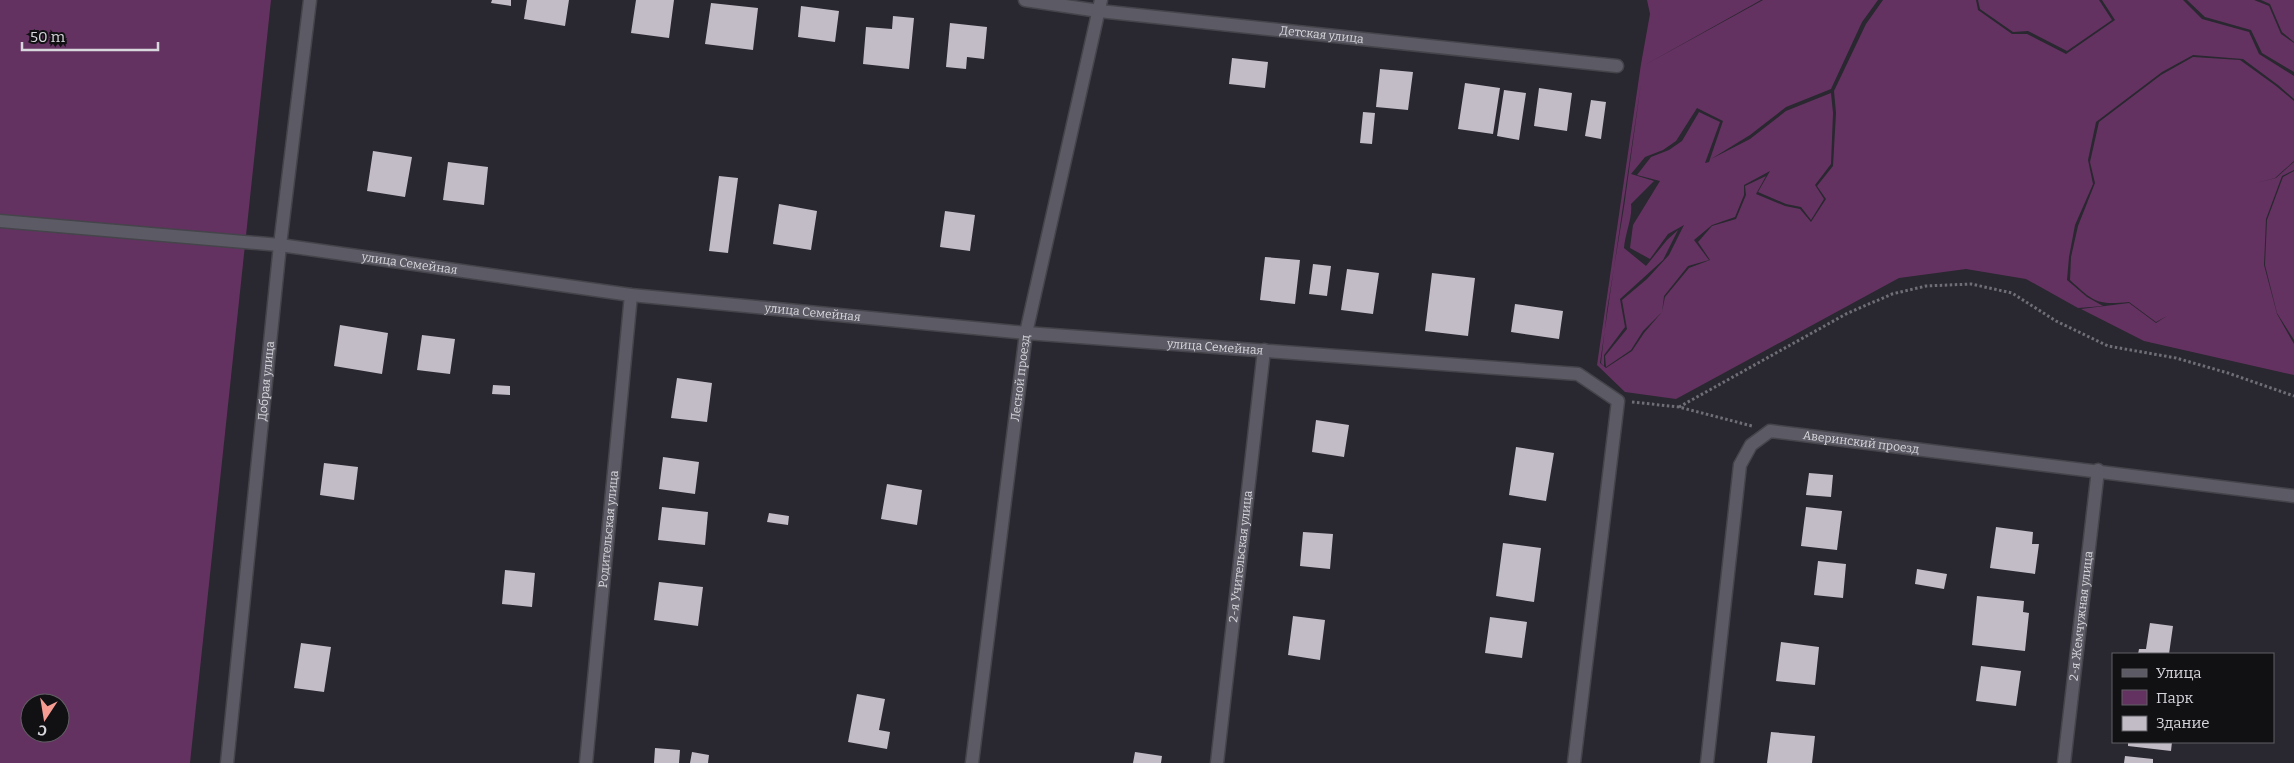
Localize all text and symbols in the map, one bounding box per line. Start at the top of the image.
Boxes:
scale bar [22,20,159,52]
street label: Детская улица [1279,23,1365,46]
text: 50 m [30,28,66,46]
street label: улица Семейная [360,250,459,277]
street label: улица Семейная [763,301,862,324]
street label: Лесной проезд [1008,334,1033,422]
street label: улица Семейная [1165,336,1264,358]
street label: Добрая улица [255,340,277,422]
street label: Аверинский проезд [1802,428,1920,456]
street label: Родительская улица [596,469,621,588]
street label: 2-я Учительская улица [1226,489,1255,623]
street label: 2-я Жемчужная улица [2067,550,2096,682]
legend [2112,653,2274,743]
text: Улица [2156,664,2202,682]
text: Парк [2156,689,2194,707]
north arrow [20,693,70,743]
text: Здание [2156,714,2210,732]
text: С [36,721,49,739]

